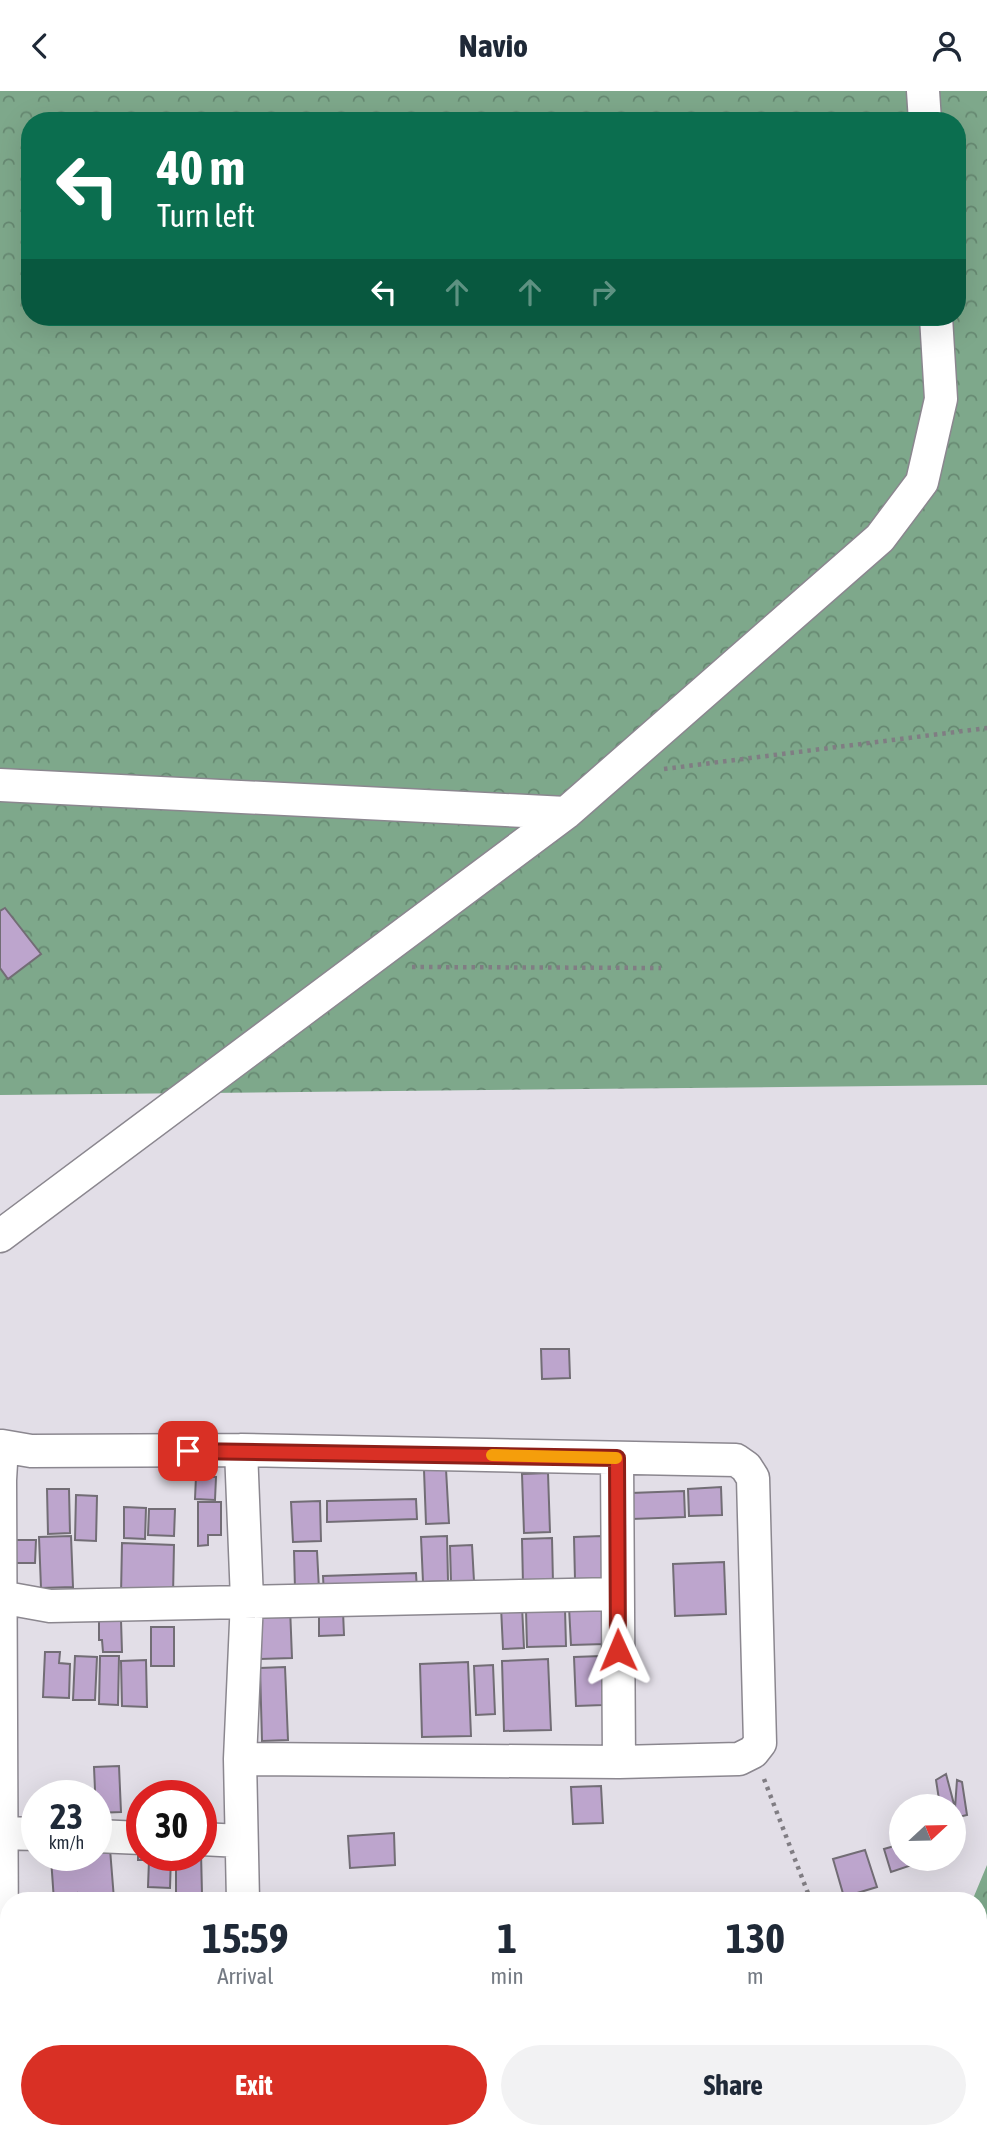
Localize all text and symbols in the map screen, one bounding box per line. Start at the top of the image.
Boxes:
icon: back [21,27,59,65]
text: Navio [459,27,528,64]
icon: person [928,27,966,65]
text: 40 m [157,139,245,195]
icon: left [42,140,133,231]
text: Turn left [157,197,255,234]
icon: left [365,273,403,311]
icon: ahead [438,273,476,311]
icon: ahead [511,273,549,311]
icon: right [584,273,622,311]
pin [158,1421,218,1481]
icon: arrive [169,1432,207,1470]
position arrow [581,1613,655,1687]
speed limit sign: 30 [126,1780,217,1871]
north arrow [889,1794,966,1871]
map controls [889,1794,966,1871]
text: 23 [50,1796,83,1836]
text: km/h [49,1832,84,1853]
text: 15:59 [202,1914,289,1962]
text: 1 [497,1914,517,1962]
text: 130 [726,1914,785,1962]
text: Arrival [217,1963,273,1989]
text: min [491,1963,524,1989]
text: m [747,1963,764,1989]
button: Exit [21,2045,487,2125]
button: Share [501,2045,966,2125]

